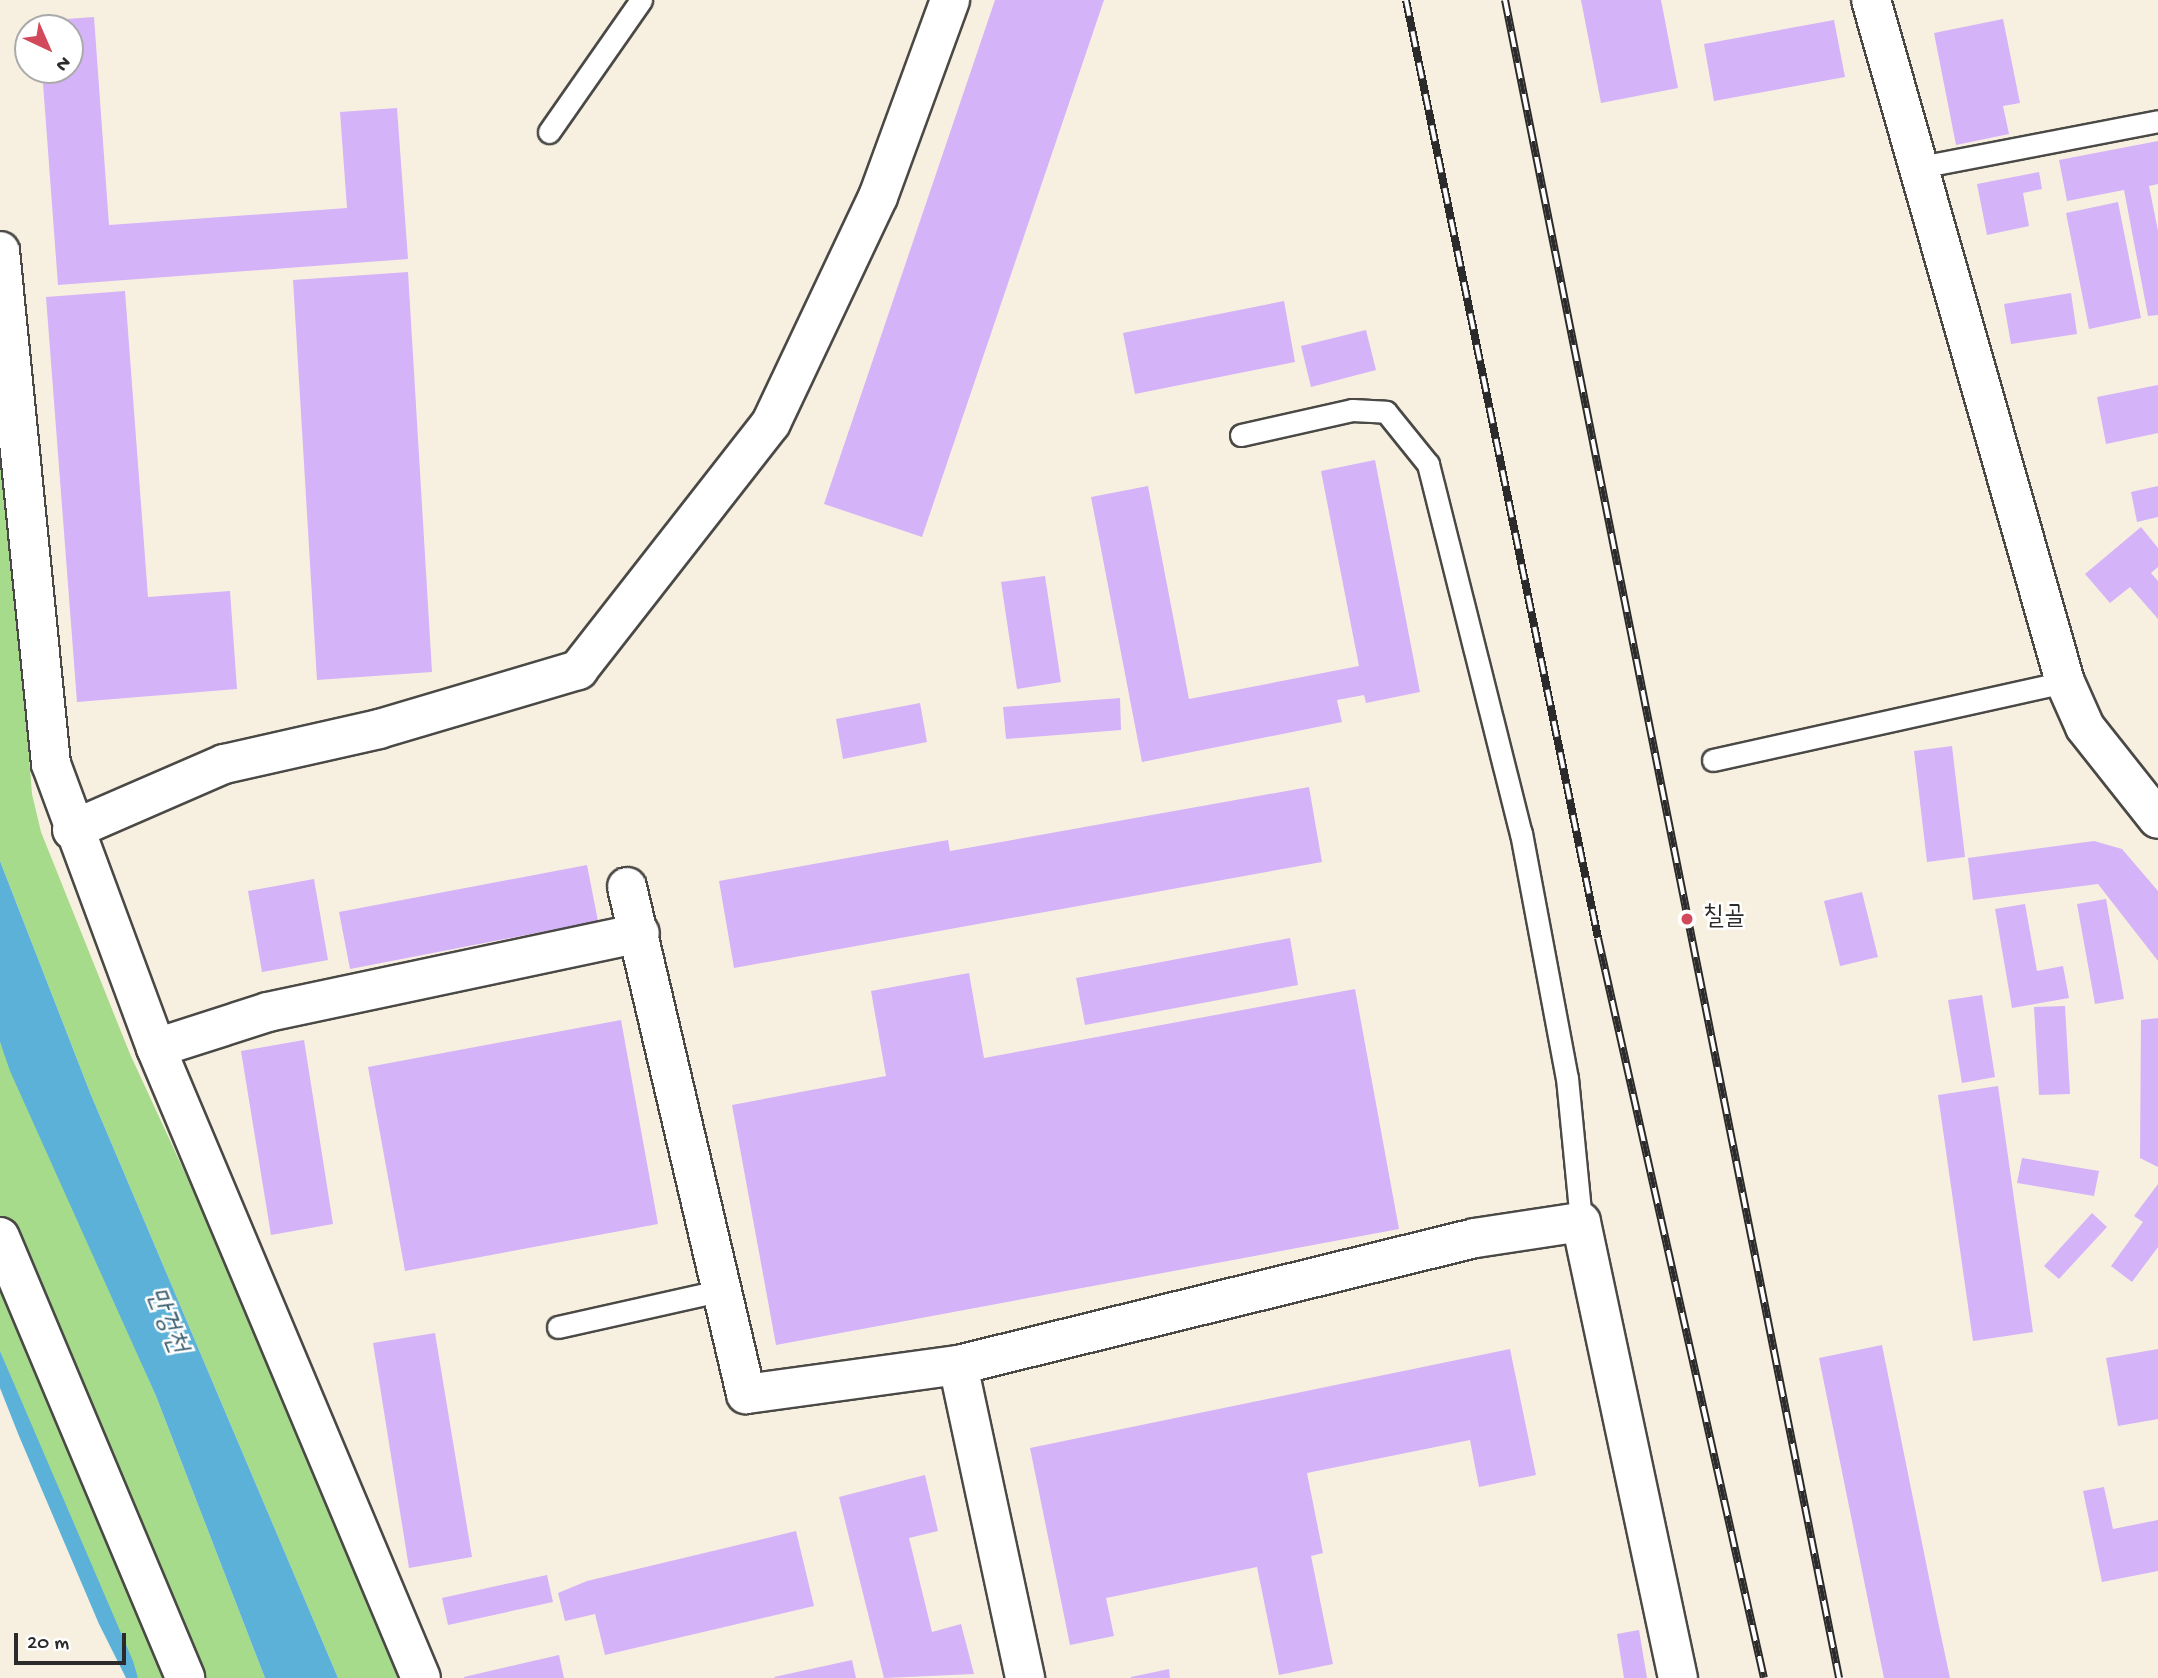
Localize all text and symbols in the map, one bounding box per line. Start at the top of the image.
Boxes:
north arrow [14,14,84,84]
text: N [50,50,75,76]
place label: 칠골 [1703,903,1745,935]
marker: 칠골 [1677,909,1697,929]
water label: 만겅천 [137,1283,193,1359]
scale bar [18,1618,130,1662]
text: 20 m [27,1632,69,1657]

